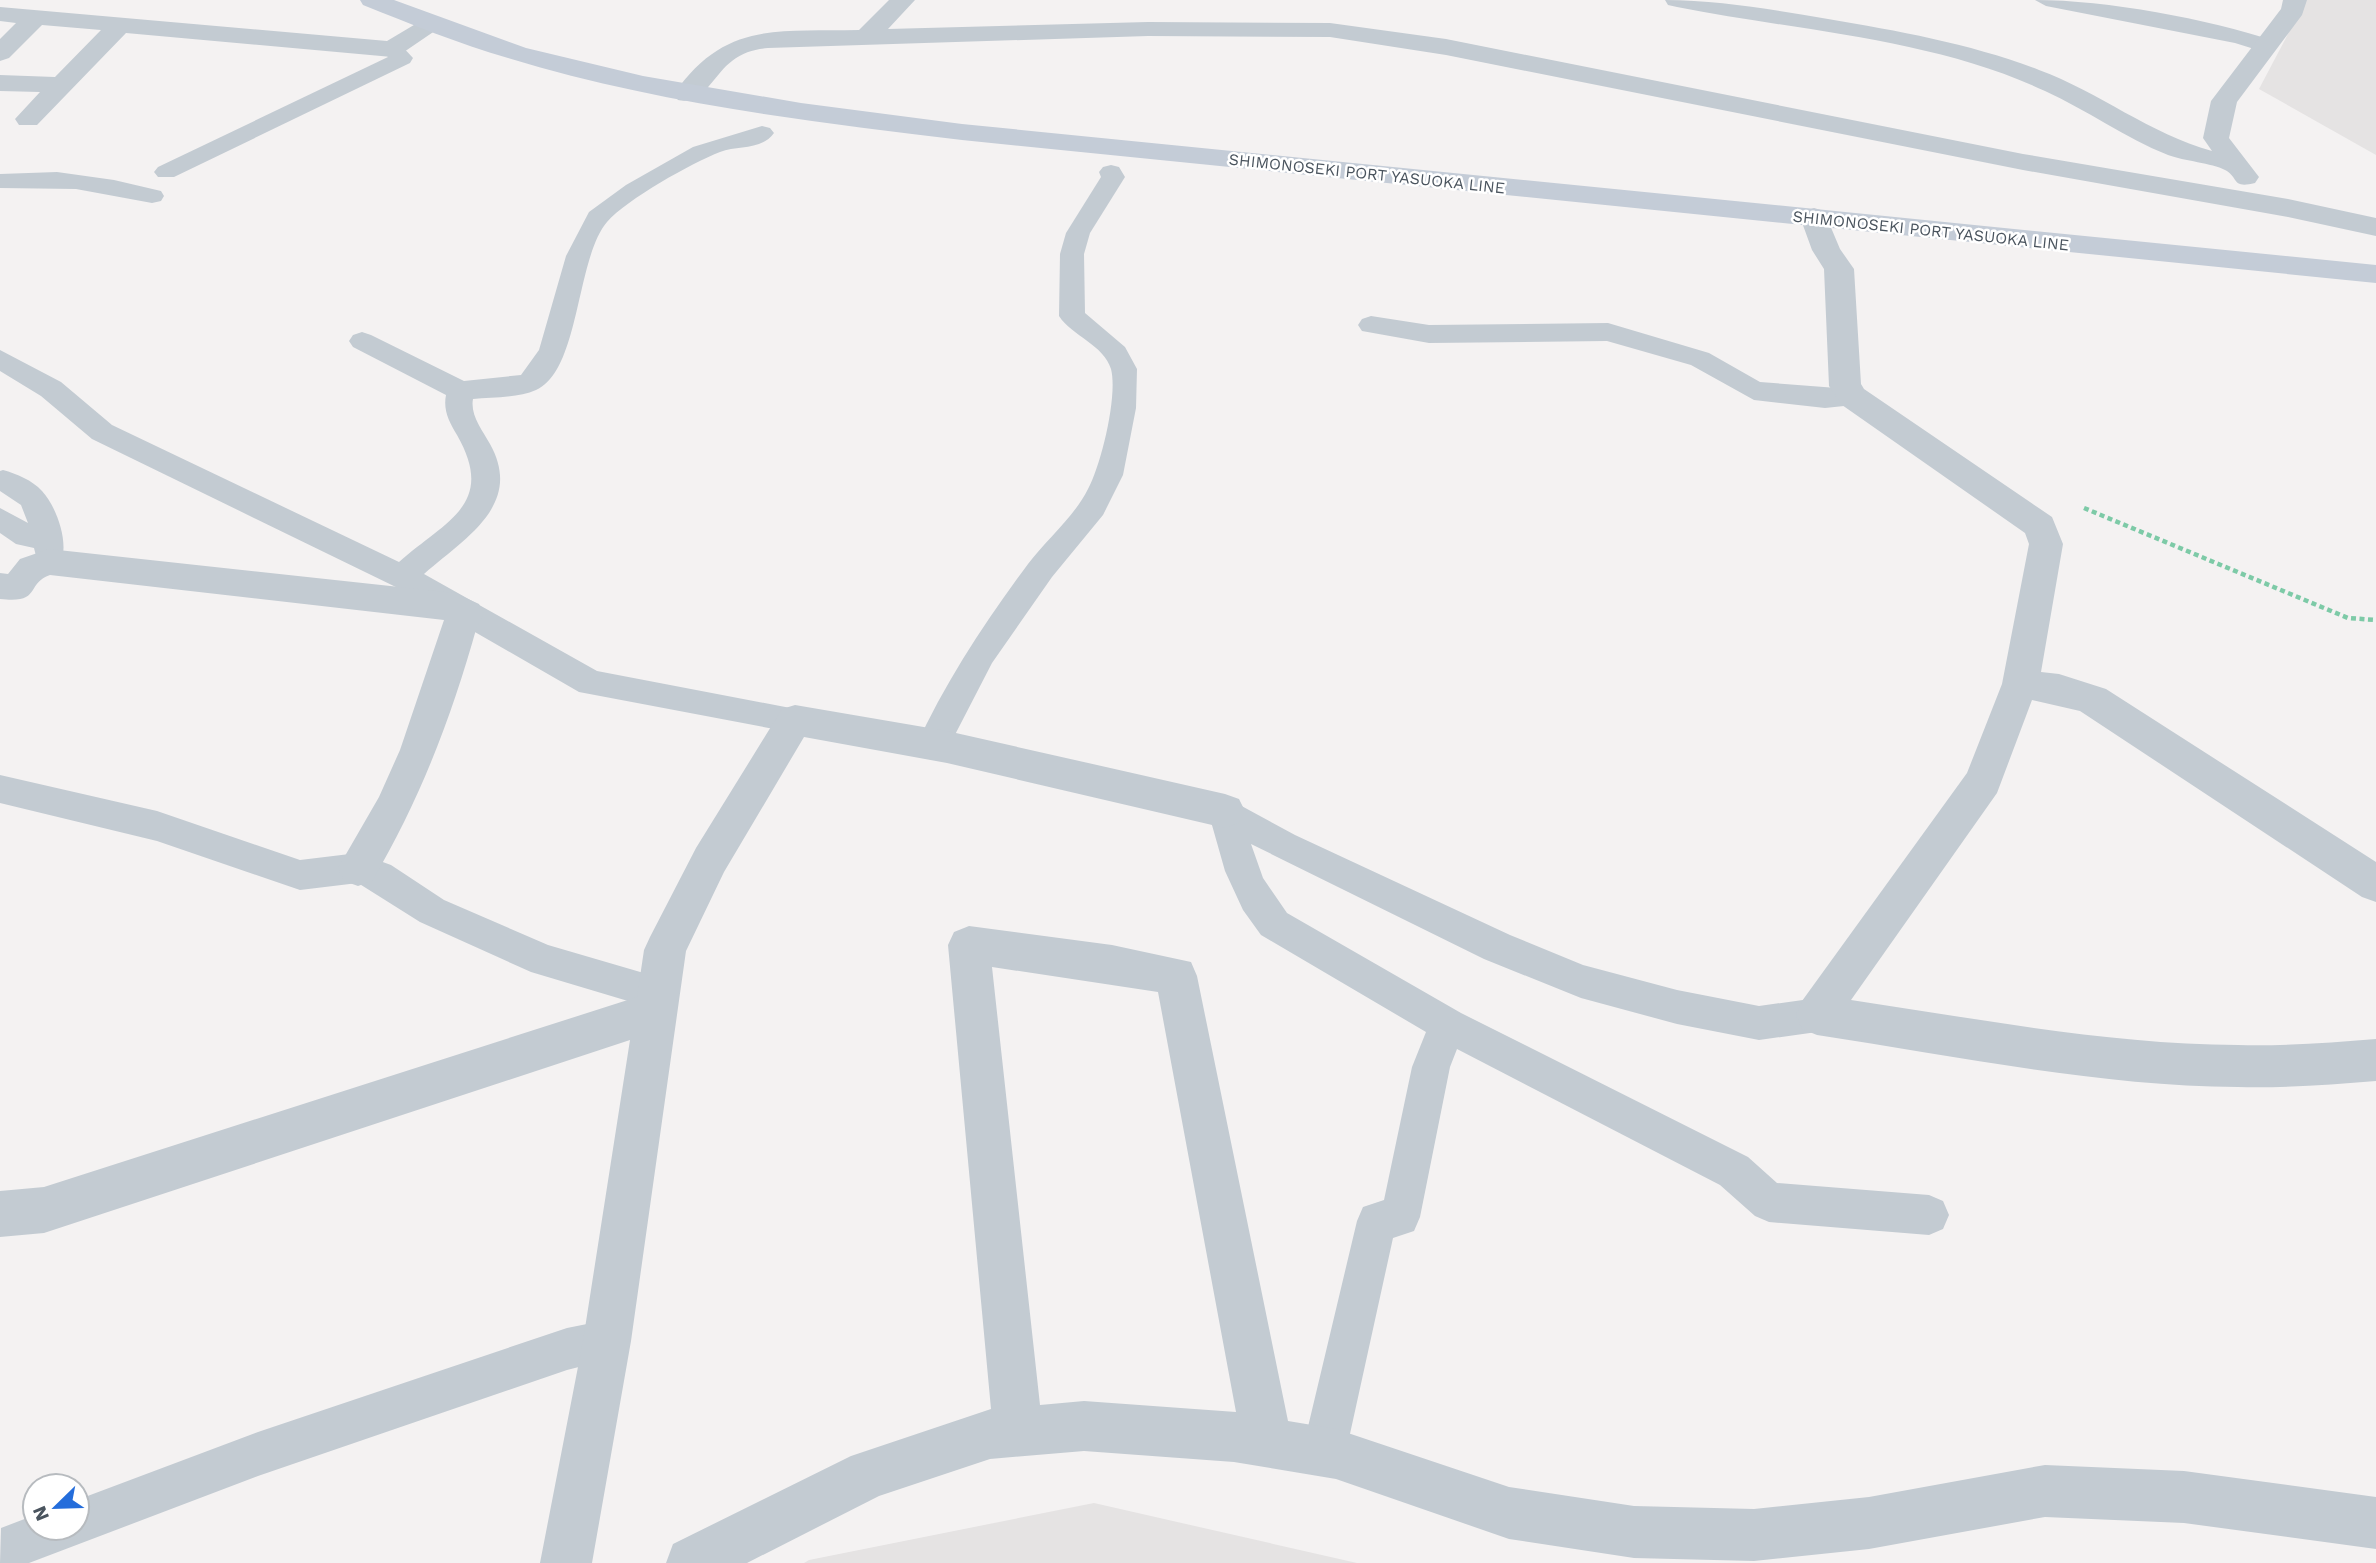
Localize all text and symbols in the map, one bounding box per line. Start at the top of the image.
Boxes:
street label: SHIMONOSEKI PORT YASUOKA LINE [1228,150,1506,197]
street label: SHIMONOSEKI PORT YASUOKA LINE [1792,207,2070,254]
north arrow [21,1472,91,1542]
text: N [27,1502,54,1524]

